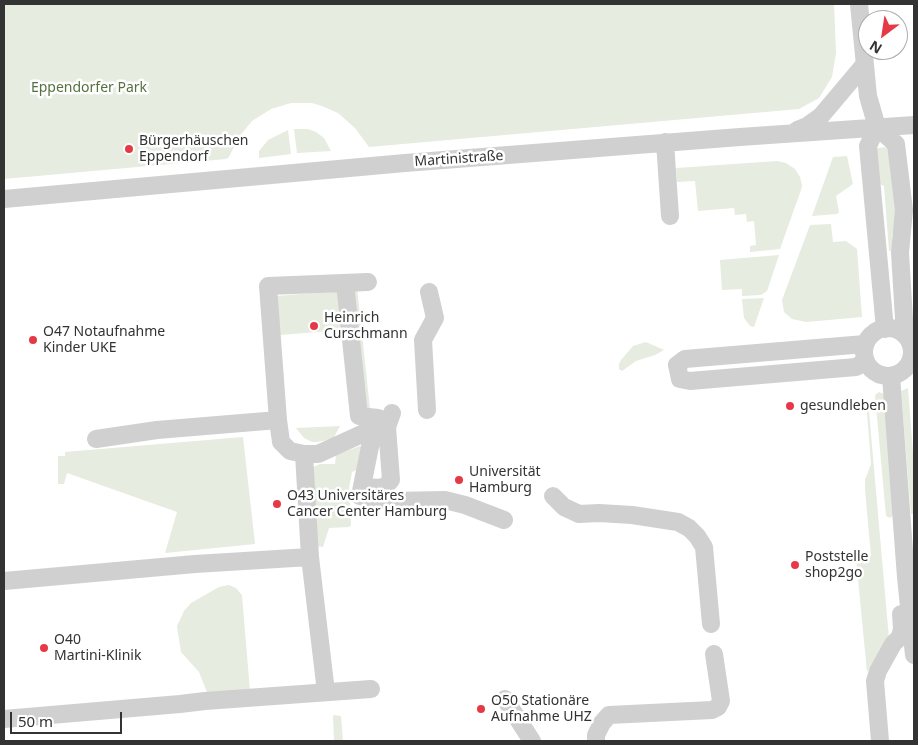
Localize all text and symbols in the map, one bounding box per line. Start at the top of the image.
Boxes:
north arrow [858,10,908,60]
text: N [866,36,885,59]
park label: Eppendorfer Park [31,80,147,96]
place label: Bürgerhäuschen Eppendorf [139,133,248,166]
marker: Bürgerhäuschen Eppendorf [123,143,135,155]
street label: Martinistraße [414,148,504,170]
place label: Heinrich Curschmann [324,310,408,342]
marker: Heinrich Curschmann [308,320,320,332]
place label: O47 Notaufnahme Kinder UKE [43,324,165,357]
marker: O47 Notaufnahme Kinder UKE [27,334,39,346]
place label: gesundleben [800,398,886,414]
marker: gesundleben [784,400,796,412]
place label: Universität Hamburg [469,464,541,497]
marker: Universität Hamburg [453,474,465,486]
place label: O43 Universitäres Cancer Center Hamburg [287,488,447,520]
marker: O43 Universitäres Cancer Center Hamburg [271,498,283,510]
place label: Poststelle shop2go [805,549,868,582]
marker: Poststelle shop2go [789,559,801,571]
place label: O40 Martini-Klinik [54,632,141,664]
marker: O40 Martini-Klinik [38,642,50,654]
place label: O50 Stationäre Aufnahme UHZ [491,693,592,726]
scale bar [12,702,125,734]
marker: O50 Stationäre Aufnahme UHZ [475,703,487,715]
text: 50 m [18,711,53,731]

